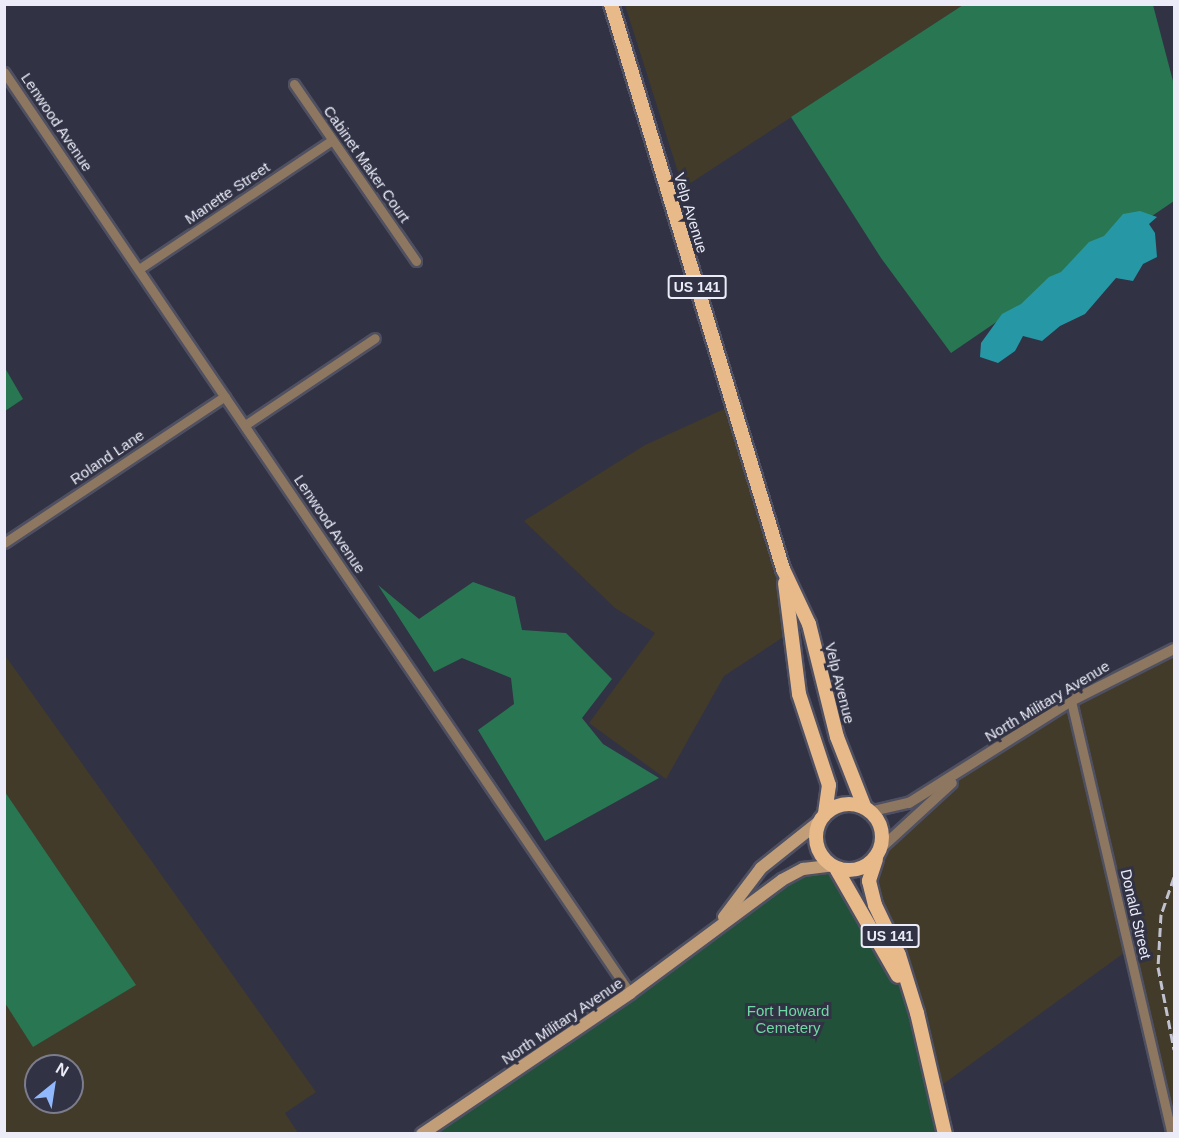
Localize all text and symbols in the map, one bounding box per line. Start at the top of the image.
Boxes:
street label: Lenwood Avenue [17,69,97,175]
street label: Cabinet Maker Court [320,102,414,226]
street label: Manette Street [181,158,273,228]
street label: Velp Avenue [670,170,712,256]
road number: US 141 [667,276,727,298]
street label: Roland Lane [67,426,147,488]
street label: Lenwood Avenue [290,471,370,577]
street label: Velp Avenue [821,640,859,726]
street label: North Military Avenue [981,656,1113,746]
street label: Donald Street [1117,867,1155,961]
road number: US 141 [860,925,920,947]
street label: North Military Avenue [498,974,626,1068]
park label: Fort Howard Cemetery [747,1001,829,1036]
north arrow [24,1054,84,1114]
text: N [53,1059,72,1080]

